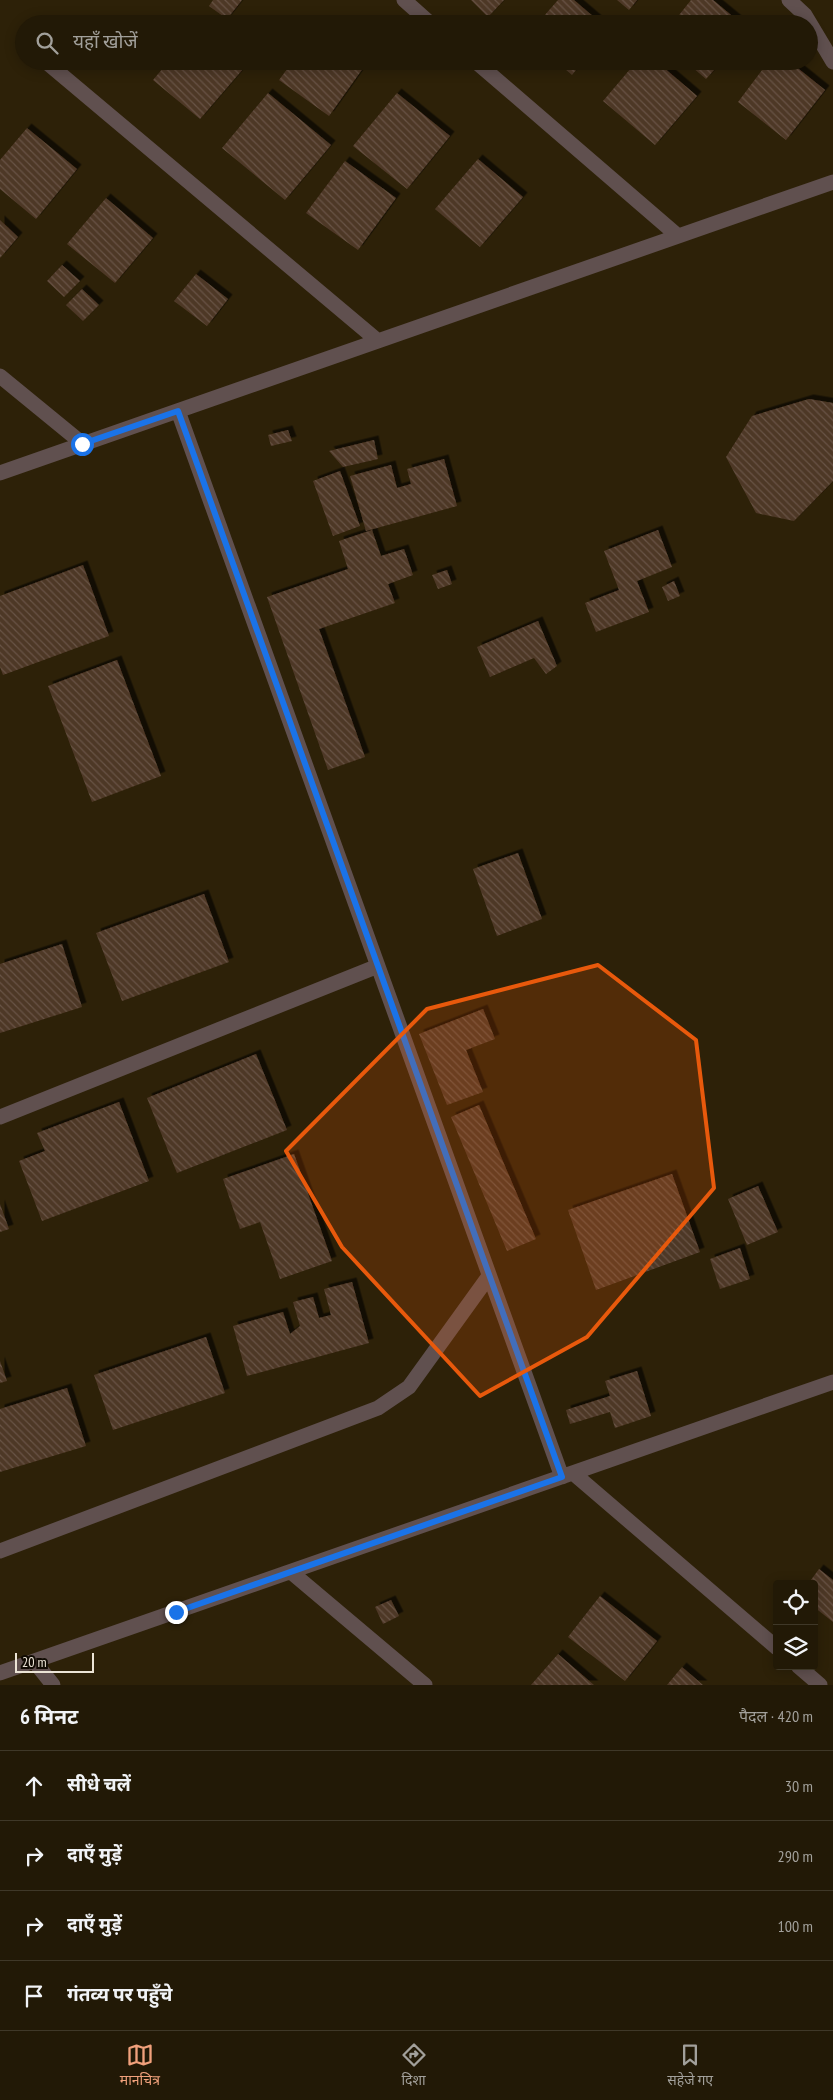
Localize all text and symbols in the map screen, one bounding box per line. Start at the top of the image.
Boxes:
search box [15,15,818,70]
icon: search [33,29,61,57]
text: यहाँ खोजें [73,29,138,53]
route start [71,433,94,456]
map controls [773,1580,818,1670]
button: locate [773,1580,818,1625]
route end [165,1601,188,1624]
button: layers [773,1625,818,1670]
scale bar [15,1650,94,1673]
text: 20 m [22,1653,47,1671]
text: 6 मिनट [20,1703,78,1730]
text: पैदल · 420 m [739,1706,813,1726]
icon: ahead [20,1772,48,1800]
text: सीधे चलें [67,1772,131,1796]
text: 30 m [785,1776,813,1796]
icon: right [20,1842,48,1870]
text: दाएँ मुड़ें [67,1842,122,1866]
text: 290 m [778,1846,813,1866]
icon: right [20,1912,48,1940]
text: दाएँ मुड़ें [67,1912,122,1936]
text: 100 m [778,1916,813,1936]
icon: arrive [20,1982,48,2010]
text: गंतव्य पर पहुँचे [67,1982,172,2006]
tab: मानचित्र [120,2041,160,2091]
tab: दिशा [400,2041,428,2091]
tab: सहेजे गए [667,2041,713,2091]

